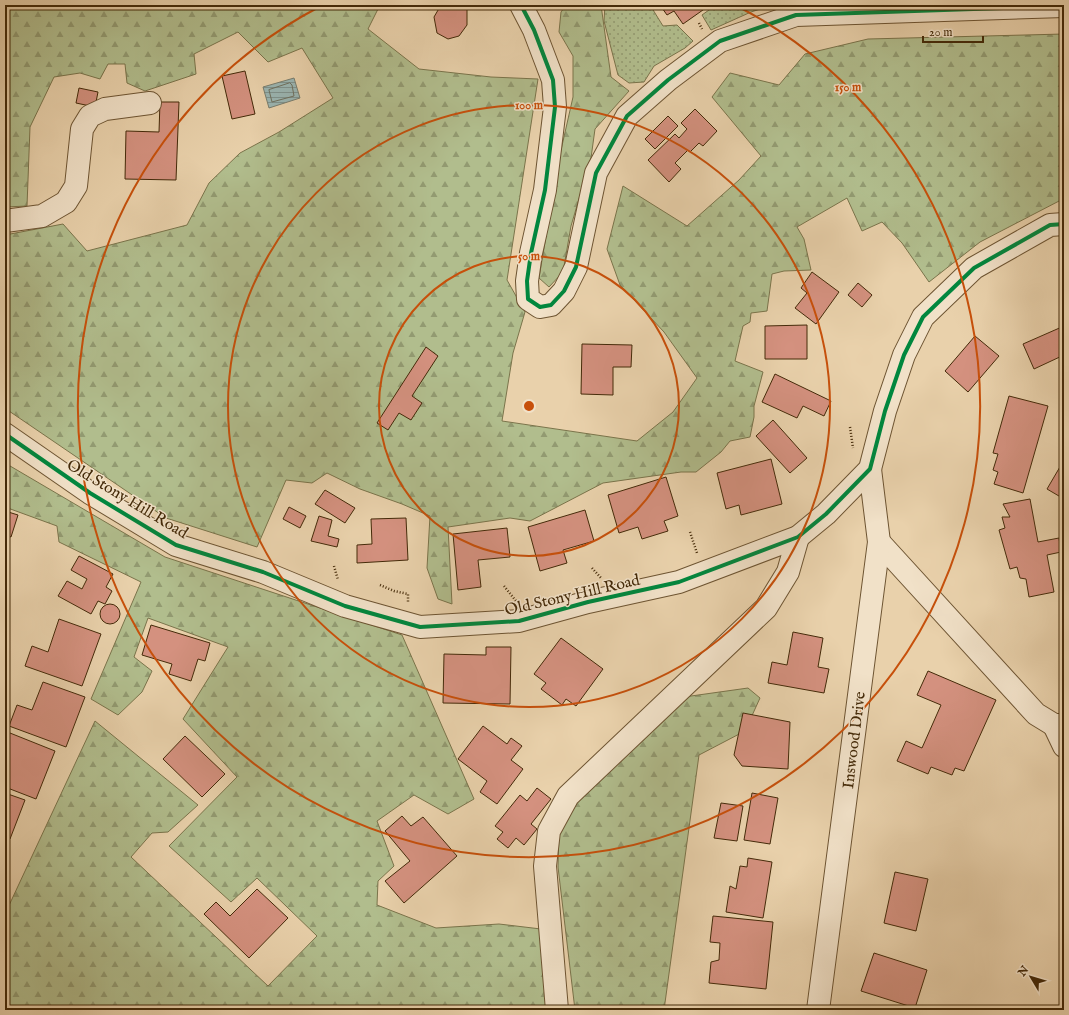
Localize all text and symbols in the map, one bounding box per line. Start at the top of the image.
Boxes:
scale bar [923,18,983,44]
text: 20 m [929,25,952,40]
text: 150 m [835,80,862,95]
text: 100 m [515,98,544,113]
text: 50 m [518,249,541,264]
centre of rings [522,399,536,413]
street label: Old Stony Hill Road [63,456,192,544]
street label: Old Stony Hill Road [503,571,642,621]
street label: Inswood Drive [839,690,871,790]
north arrow [1011,957,1051,997]
text: N [1015,963,1033,980]

